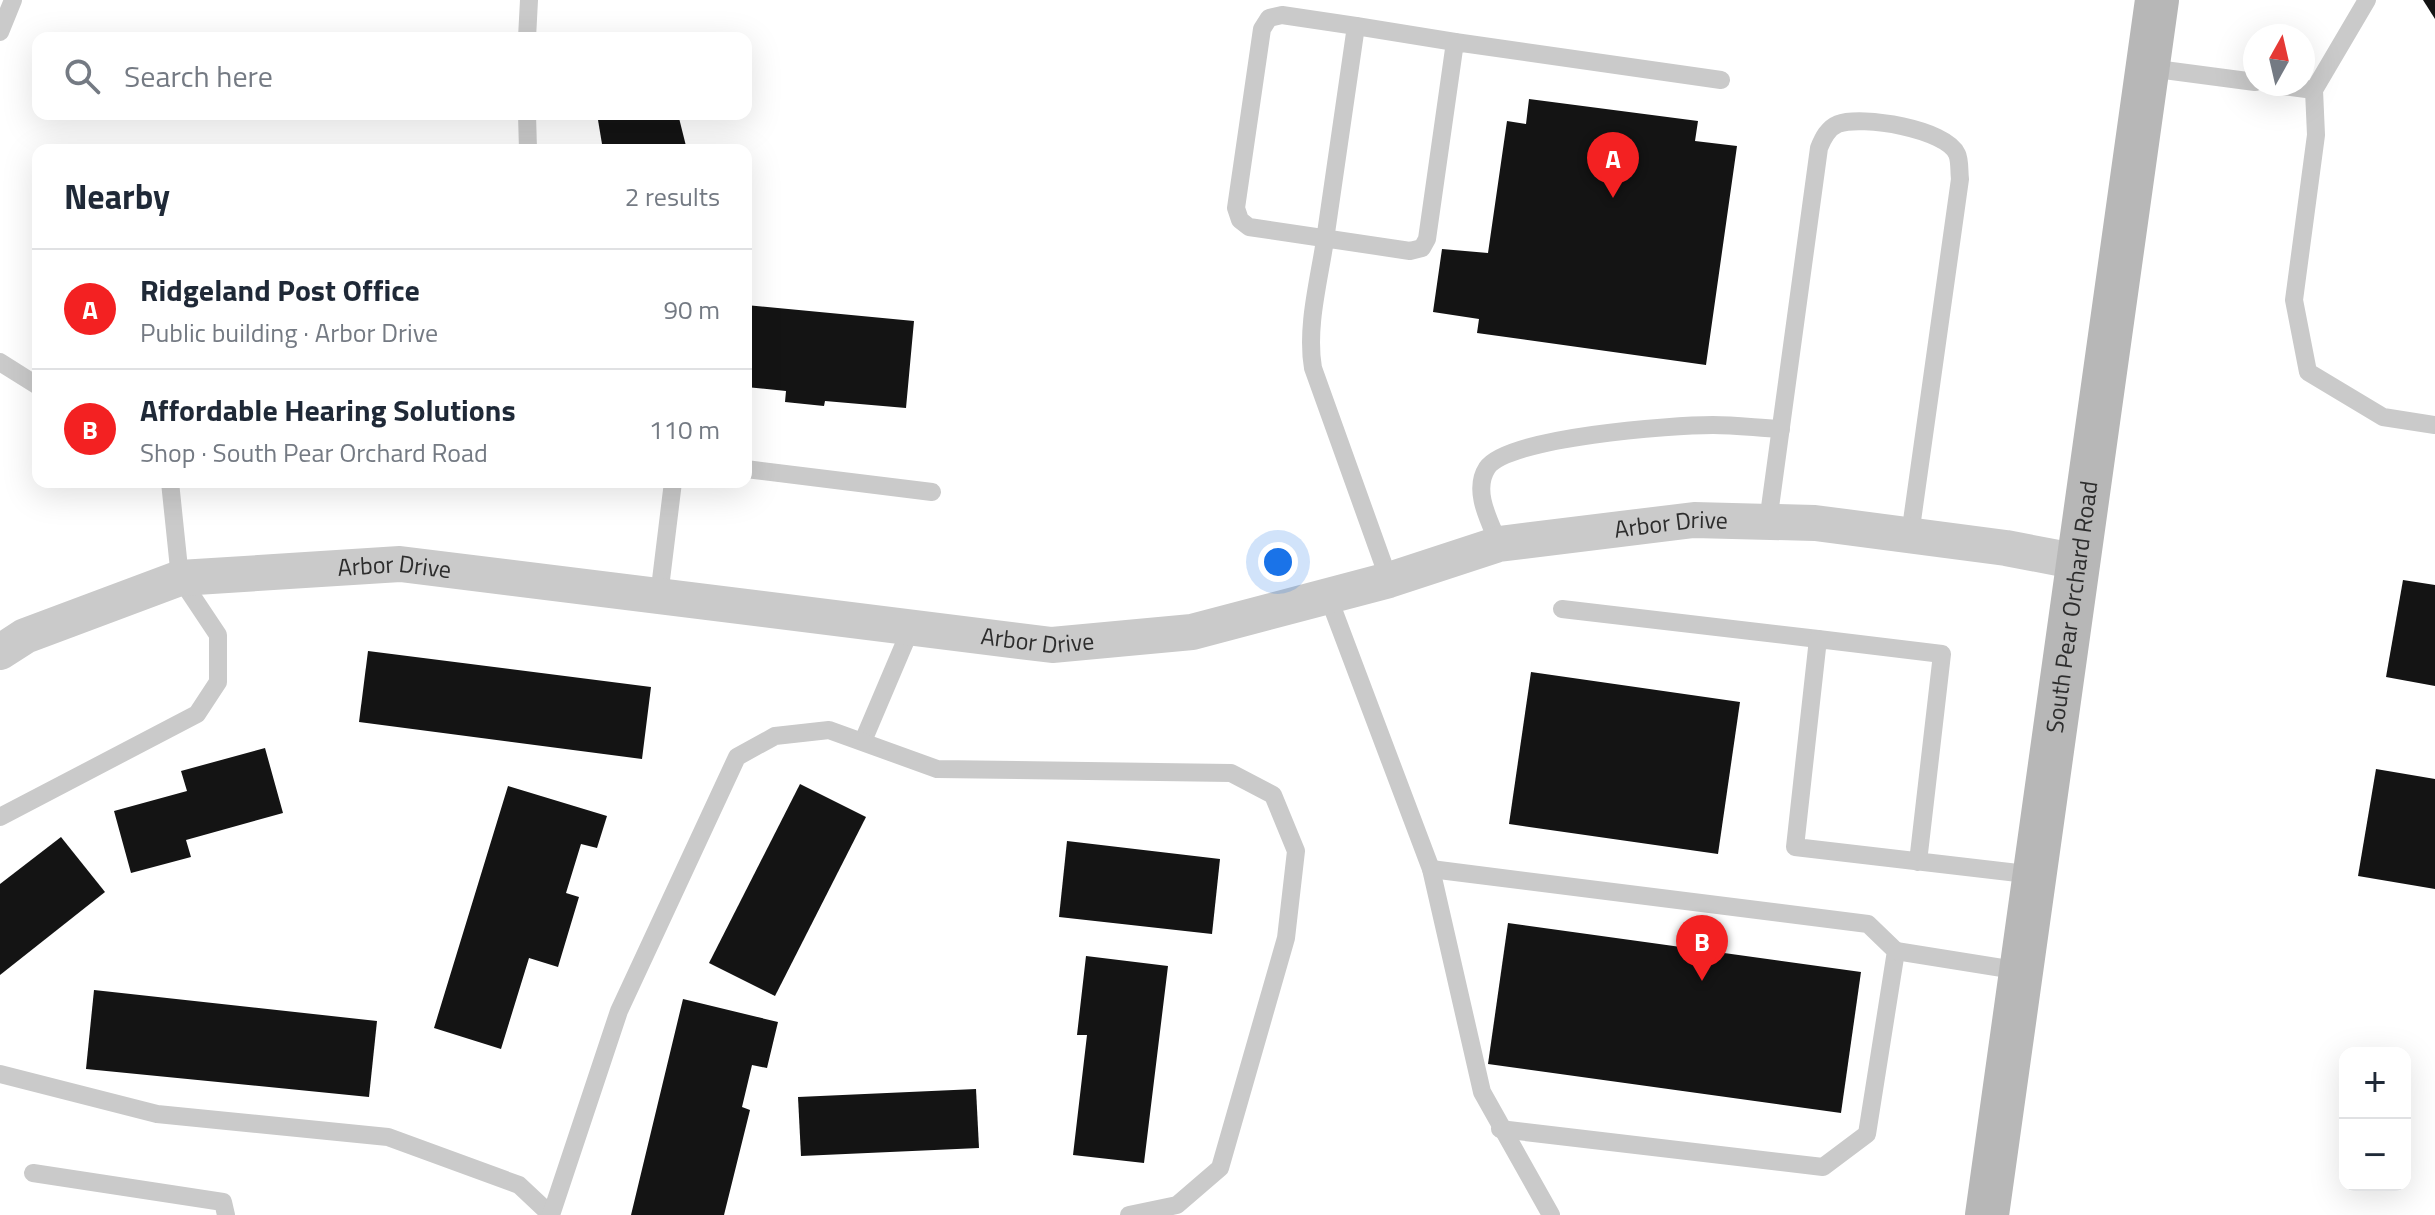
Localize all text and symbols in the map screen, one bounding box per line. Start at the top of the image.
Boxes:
north arrow [2243,24,2315,96]
search box [32,32,752,120]
text: Search here [124,53,273,99]
icon: search [60,54,104,98]
pin: A [1587,132,1639,198]
text: Nearby [64,170,170,222]
text: 2 results [625,177,720,216]
text: Ridgeland Post Office [140,267,420,313]
text: A [82,290,98,329]
text: 90 m [663,290,720,329]
text: Public building · Arbor Drive [140,313,438,352]
text: Affordable Hearing Solutions [140,387,516,433]
text: B [82,410,98,449]
text: 110 m [649,410,720,449]
text: Shop · South Pear Orchard Road [140,433,488,472]
street label: South Pear Orchard Road [2036,478,2107,735]
street label: Arbor Drive [1612,501,1728,547]
your location [1258,542,1298,582]
street label: Arbor Drive [336,545,453,587]
street label: Arbor Drive [979,617,1096,663]
pin: B [1676,915,1728,981]
map controls [2339,1047,2411,1191]
button: + [2339,1047,2411,1119]
button: − [2339,1119,2411,1191]

